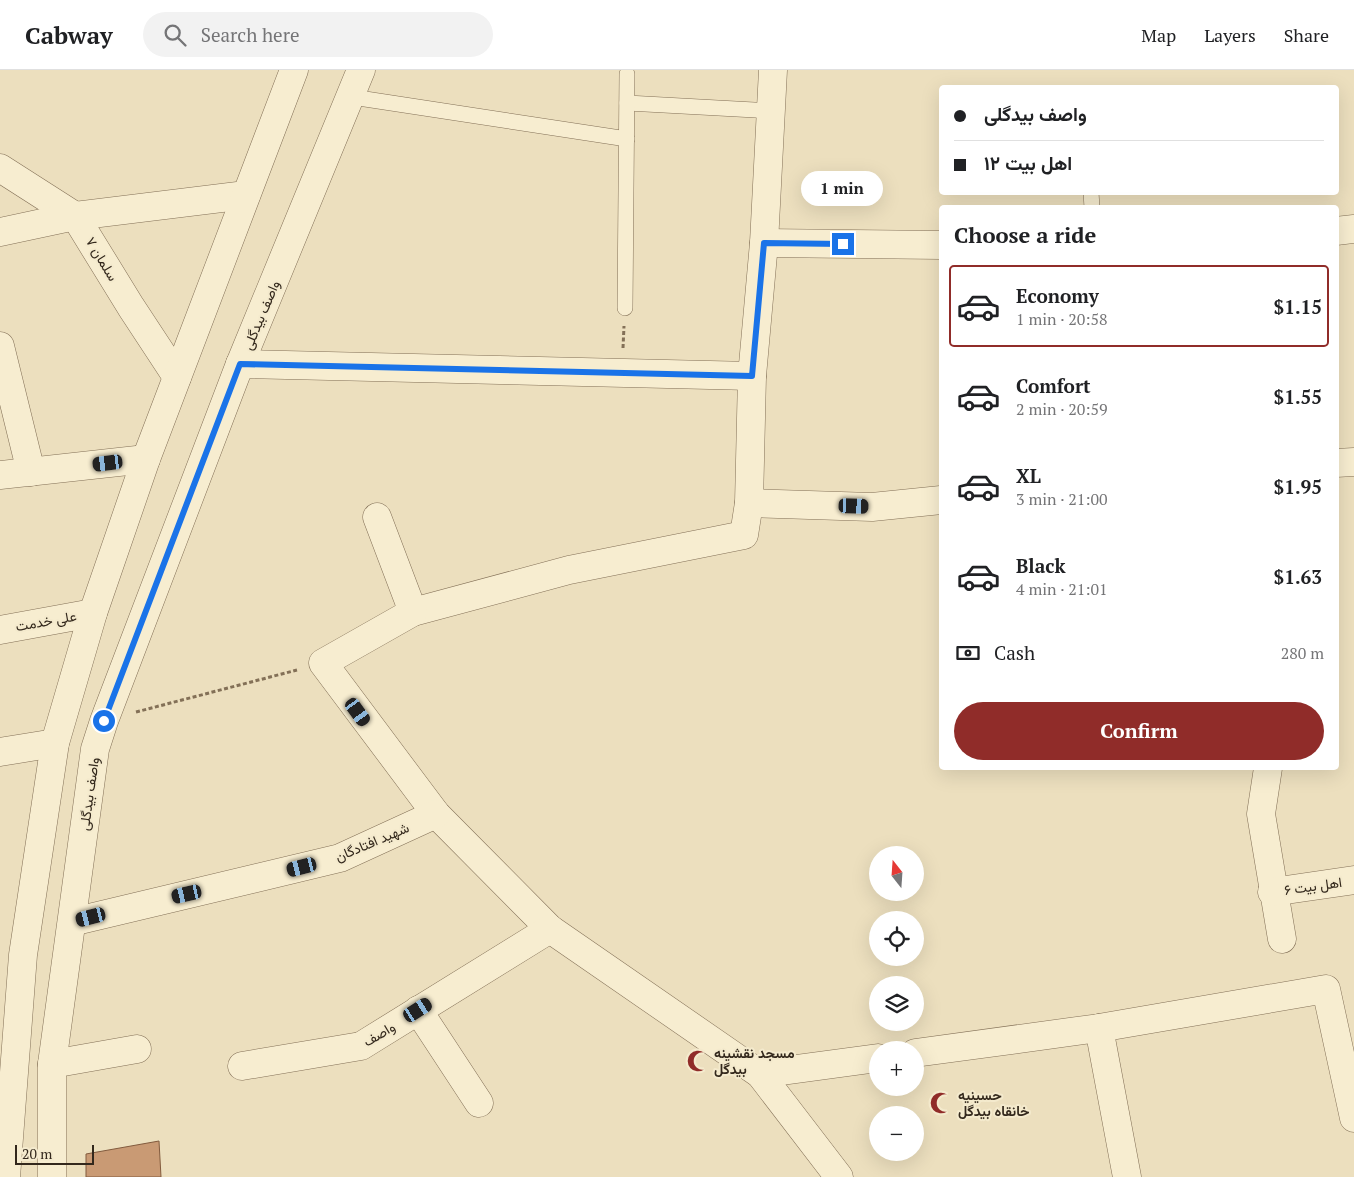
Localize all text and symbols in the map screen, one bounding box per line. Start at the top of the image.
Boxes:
search box [143,12,493,57]
text: Cabway [25,19,113,51]
icon: search [161,21,189,49]
text: Search here [201,22,300,47]
text: Map [1141,23,1176,47]
text: Layers [1204,23,1256,47]
text: Share [1284,23,1329,47]
text: واصف بیدگلی [984,101,1087,126]
text: اهل بیت ۱۲ [984,150,1072,175]
callout: 1 min [802,171,884,206]
text: 1 min [820,177,864,199]
text: Choose a ride [954,220,1096,249]
street label: سلمان ۷ [82,233,123,284]
route end [832,233,854,255]
street label: واصف بیدگلی [237,277,284,353]
text: Economy [1016,283,1099,308]
icon: car [956,284,1001,329]
text: $1.15 [1273,294,1322,319]
text: 1 min · 20:58 [1016,308,1108,330]
text: Comfort [1016,373,1091,398]
icon: car [956,374,1001,419]
text: $1.55 [1273,384,1322,409]
text: 2 min · 20:59 [1016,398,1108,420]
car [92,454,123,472]
text: XL [1016,463,1041,488]
icon: car [956,464,1001,509]
text: $1.95 [1273,474,1322,499]
text: 3 min · 21:00 [1016,488,1108,510]
car [838,498,869,514]
text: Black [1016,553,1066,578]
icon: car [956,554,1001,599]
text: $1.63 [1273,564,1322,589]
text: 4 min · 21:01 [1016,578,1108,600]
street label: علی خدمت [14,606,78,635]
icon: cash [954,639,982,667]
text: Cash [994,640,1035,665]
text: 280 m [1281,642,1324,664]
car [343,695,372,729]
button: Confirm [954,702,1324,760]
route start [93,710,115,732]
street label: واصف بیدگلی [74,756,103,832]
street label: شهید افتادگان [332,817,412,866]
north arrow [869,846,924,901]
map controls [869,846,924,1161]
car [285,856,318,878]
street label: اهل بیت ۶ [1283,872,1343,899]
car [170,883,203,905]
car [74,906,107,928]
button: locate [869,911,924,966]
button: layers [869,976,924,1031]
car [401,996,434,1024]
street label: واصف [359,1017,398,1051]
button: + [869,1041,924,1096]
place label: مسجد نقشینه بیدگل [714,1043,795,1078]
mosque icon: مسجد نقشینه بیدگل [685,1048,711,1074]
place label: حسینیه خانقاه بیدگل [958,1085,1030,1120]
mosque icon: حسینیه خانقاه بیدگل [928,1090,954,1116]
button: − [869,1106,924,1161]
scale bar [15,1142,94,1165]
text: 20 m [22,1144,52,1163]

